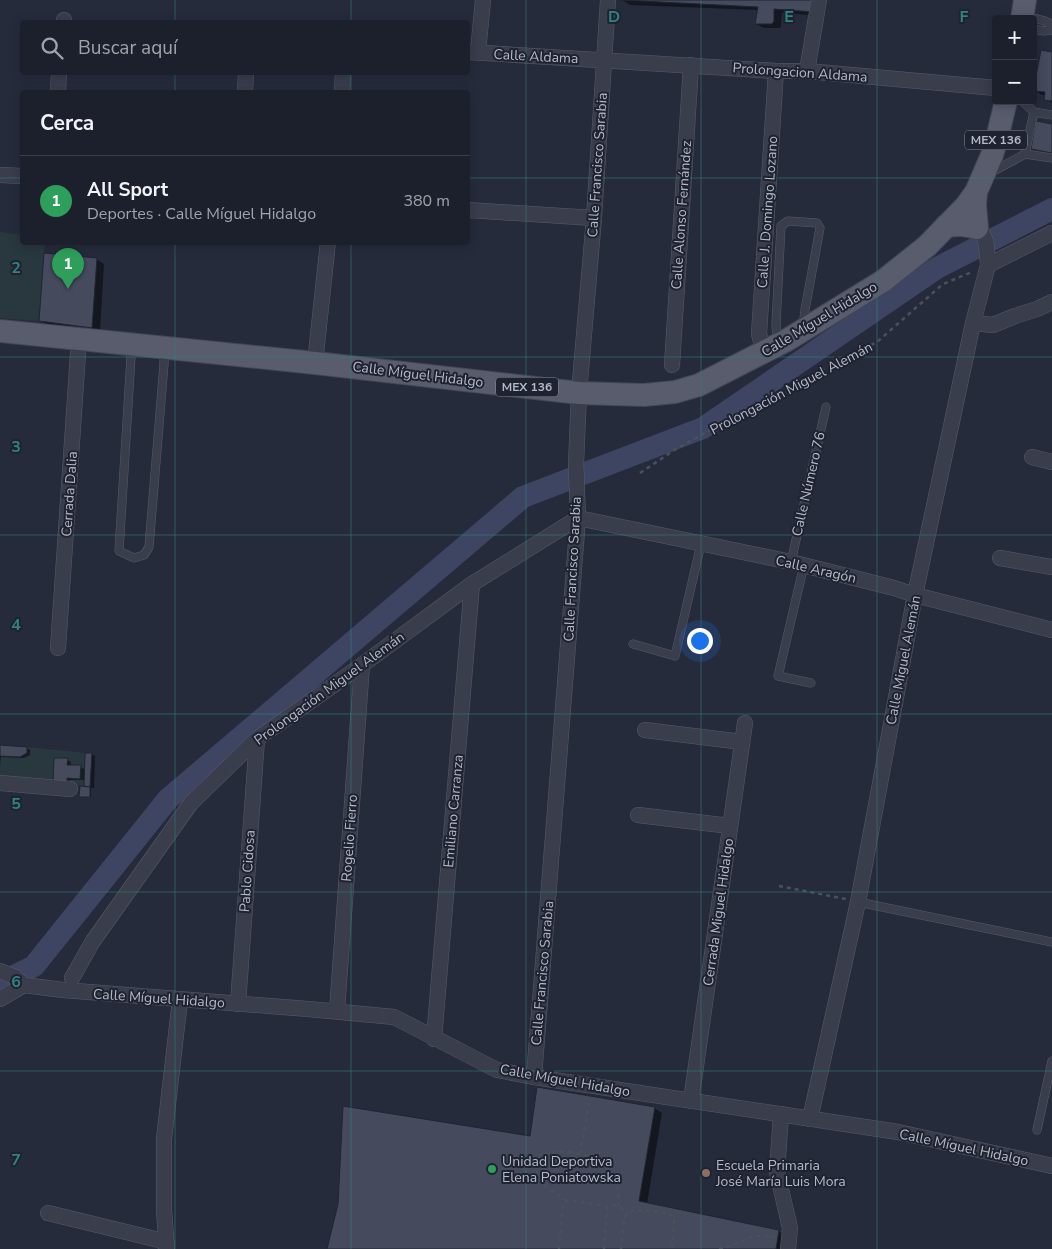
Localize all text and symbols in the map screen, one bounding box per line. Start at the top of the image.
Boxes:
text: D [608,6,620,28]
text: E [784,6,794,28]
text: F [960,6,969,28]
map controls [992,15,1037,105]
button: + [992,15,1037,60]
search box [20,20,470,75]
icon: search [38,34,66,62]
text: Buscar aquí [78,35,177,61]
street label: Calle Aldama [493,45,579,68]
street label: Prolongacion Aldama [732,58,868,87]
button: − [992,60,1037,105]
street label: Calle Francisco Sarabia [583,92,612,238]
text: Cerca [40,109,94,137]
road number: MEX 136 [965,130,1027,150]
street label: Calle J. Domingo Lozano [753,135,782,289]
street label: Calle Alonso Fernández [667,139,696,290]
text: All Sport [87,177,168,203]
text: 1 [51,190,61,212]
text: 380 m [403,190,450,212]
text: Deportes · Calle Míguel Hidalgo [87,203,316,225]
pin: 1 [52,248,84,289]
text: 2 [11,257,21,279]
street label: Calle Míguel Hidalgo [758,277,881,362]
street label: Prolongación Miguel Alemán [707,337,876,439]
street label: Calle Míguel Hidalgo [351,357,485,392]
road number: MEX 136 [496,378,558,397]
street label: Calle Número 76 [787,430,830,538]
text: 3 [11,436,21,458]
street label: Cerrada Dalia [57,451,82,537]
street label: Calle Francisco Sarabia [559,496,586,642]
street label: Calle Aragón [774,551,858,588]
street label: Calle Miguel Alemán [882,594,925,726]
text: 4 [11,614,21,636]
street label: Prolongación Miguel Alemán [250,627,408,749]
your location [687,628,713,654]
street label: Emiliano Carranza [439,754,468,868]
text: 5 [11,793,21,815]
street label: Rogelio Fierro [337,794,362,882]
street label: Pablo Cidosa [235,829,260,913]
street label: Cerrada Miguel Hidalgo [699,837,738,987]
street label: Calle Francisco Sarabia [527,900,558,1046]
text: 6 [11,971,21,993]
street label: Calle Míguel Hidalgo [93,984,226,1013]
street label: Calle Míguel Hidalgo [498,1060,632,1101]
street label: Calle Míguel Hidalgo [897,1124,1031,1171]
text: 7 [11,1149,21,1171]
place label: Unidad Deportiva Elena Poniatowska [502,1152,621,1187]
place label: Escuela Primaria José María Luis Mora [715,1156,846,1191]
marker: Unidad Deportiva Elena Poniatowska [486,1163,498,1175]
marker: Escuela Primaria José María Luis Mora [700,1167,712,1179]

